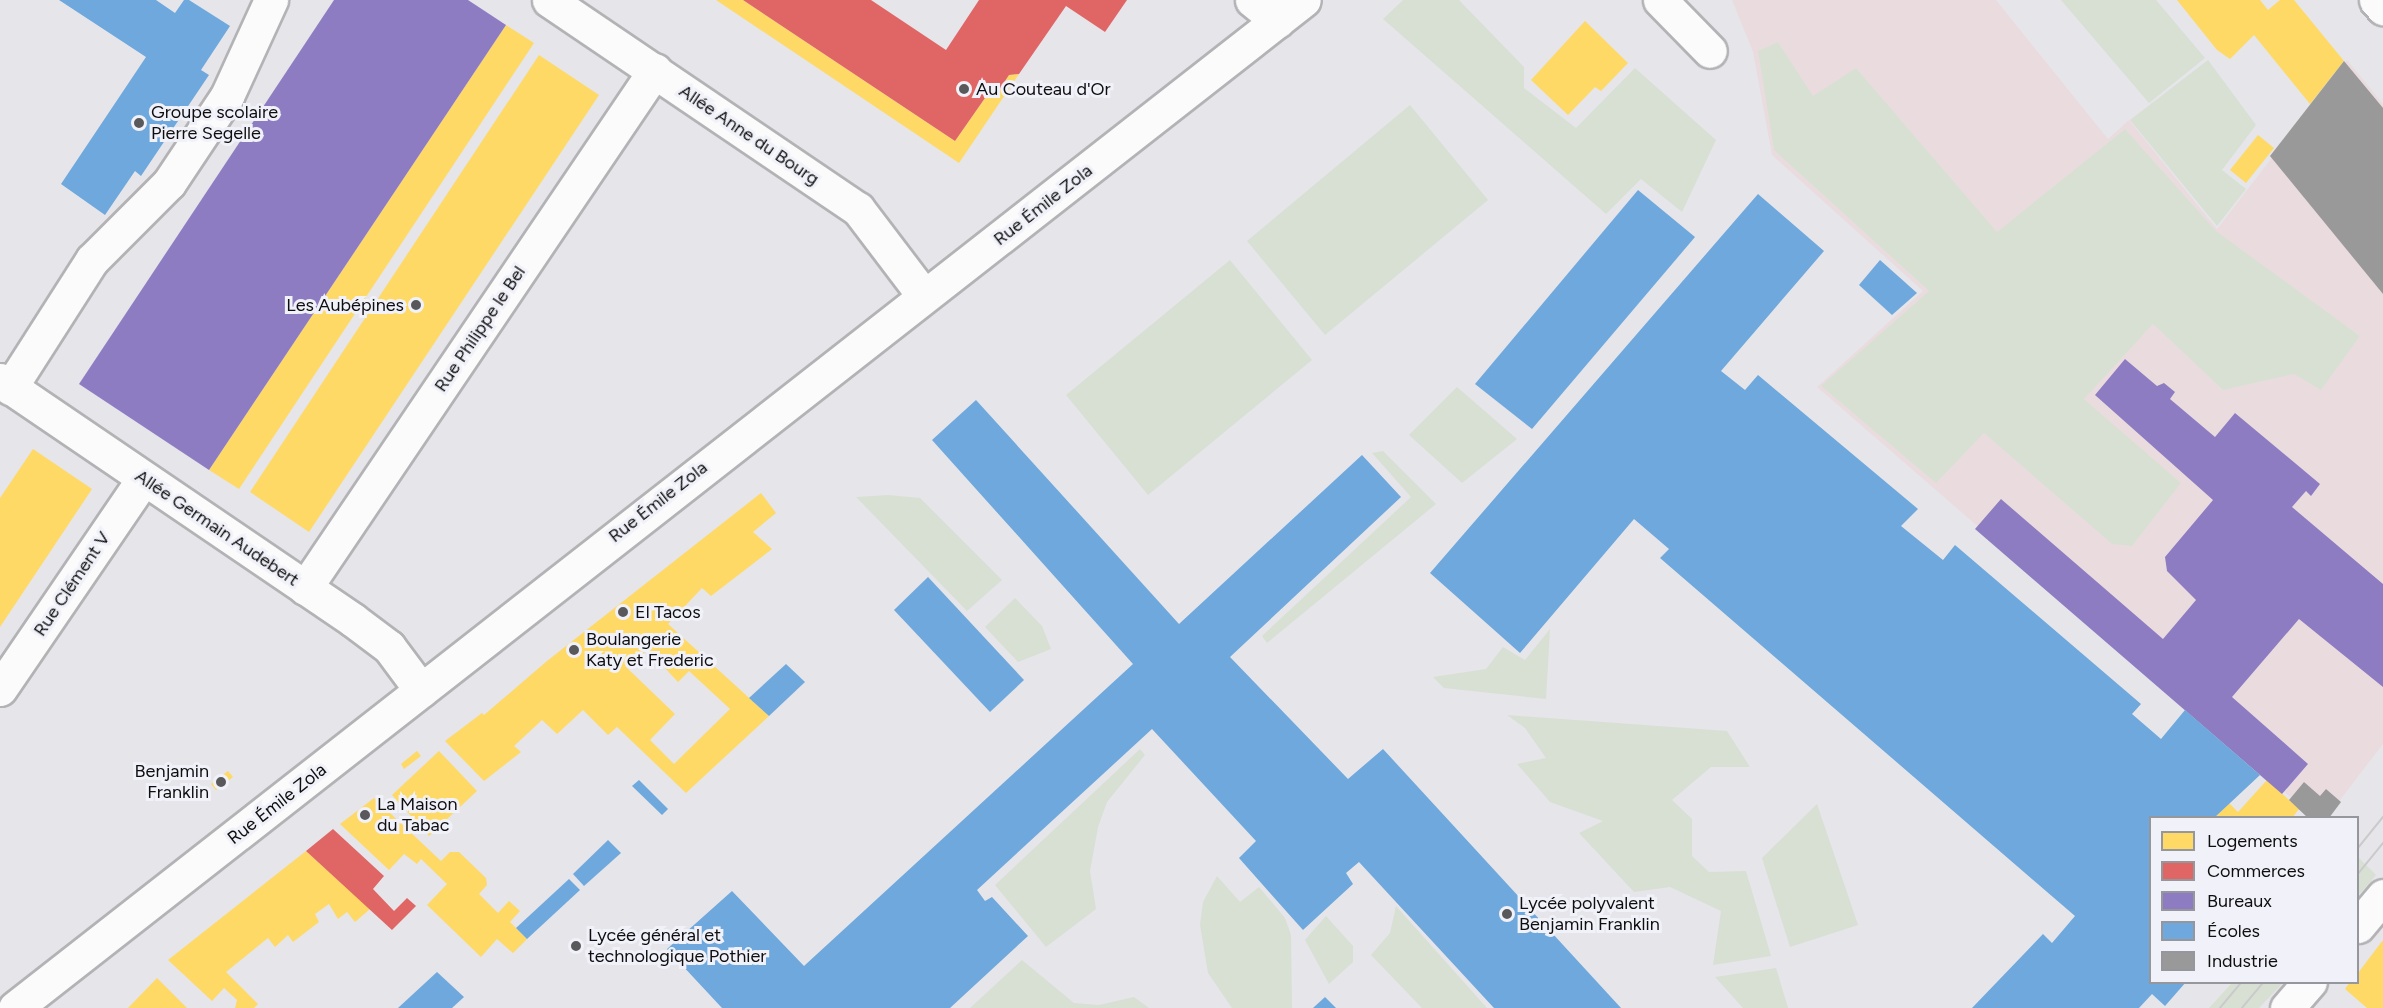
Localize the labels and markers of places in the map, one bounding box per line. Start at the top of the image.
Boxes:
place label: Au Couteau d'Or [976,78,1111,100]
marker: Au Couteau d'Or [957,82,971,96]
place label: Groupe scolaire Pierre Segelle [151,102,278,144]
marker: Groupe scolaire Pierre Segelle [132,116,146,130]
place label: Les Aubépines [286,294,404,316]
marker: Les Aubépines [409,298,423,312]
place label: El Tacos [635,601,701,623]
marker: El Tacos [616,605,630,619]
place label: Boulangerie Katy et Frederic [586,629,714,672]
marker: Boulangerie Katy et Frederic [567,643,581,657]
place label: Benjamin Franklin [135,761,209,804]
marker: Benjamin Franklin [214,775,228,789]
place label: La Maison du Tabac [377,794,457,836]
marker: La Maison du Tabac [358,808,372,822]
place label: Lycée polyvalent Benjamin Franklin [1519,893,1660,936]
marker: Lycée polyvalent Benjamin Franklin [1500,907,1514,921]
place label: Lycée général et technologique Pothier [588,925,766,968]
marker: Lycée général et technologique Pothier [569,939,583,953]

